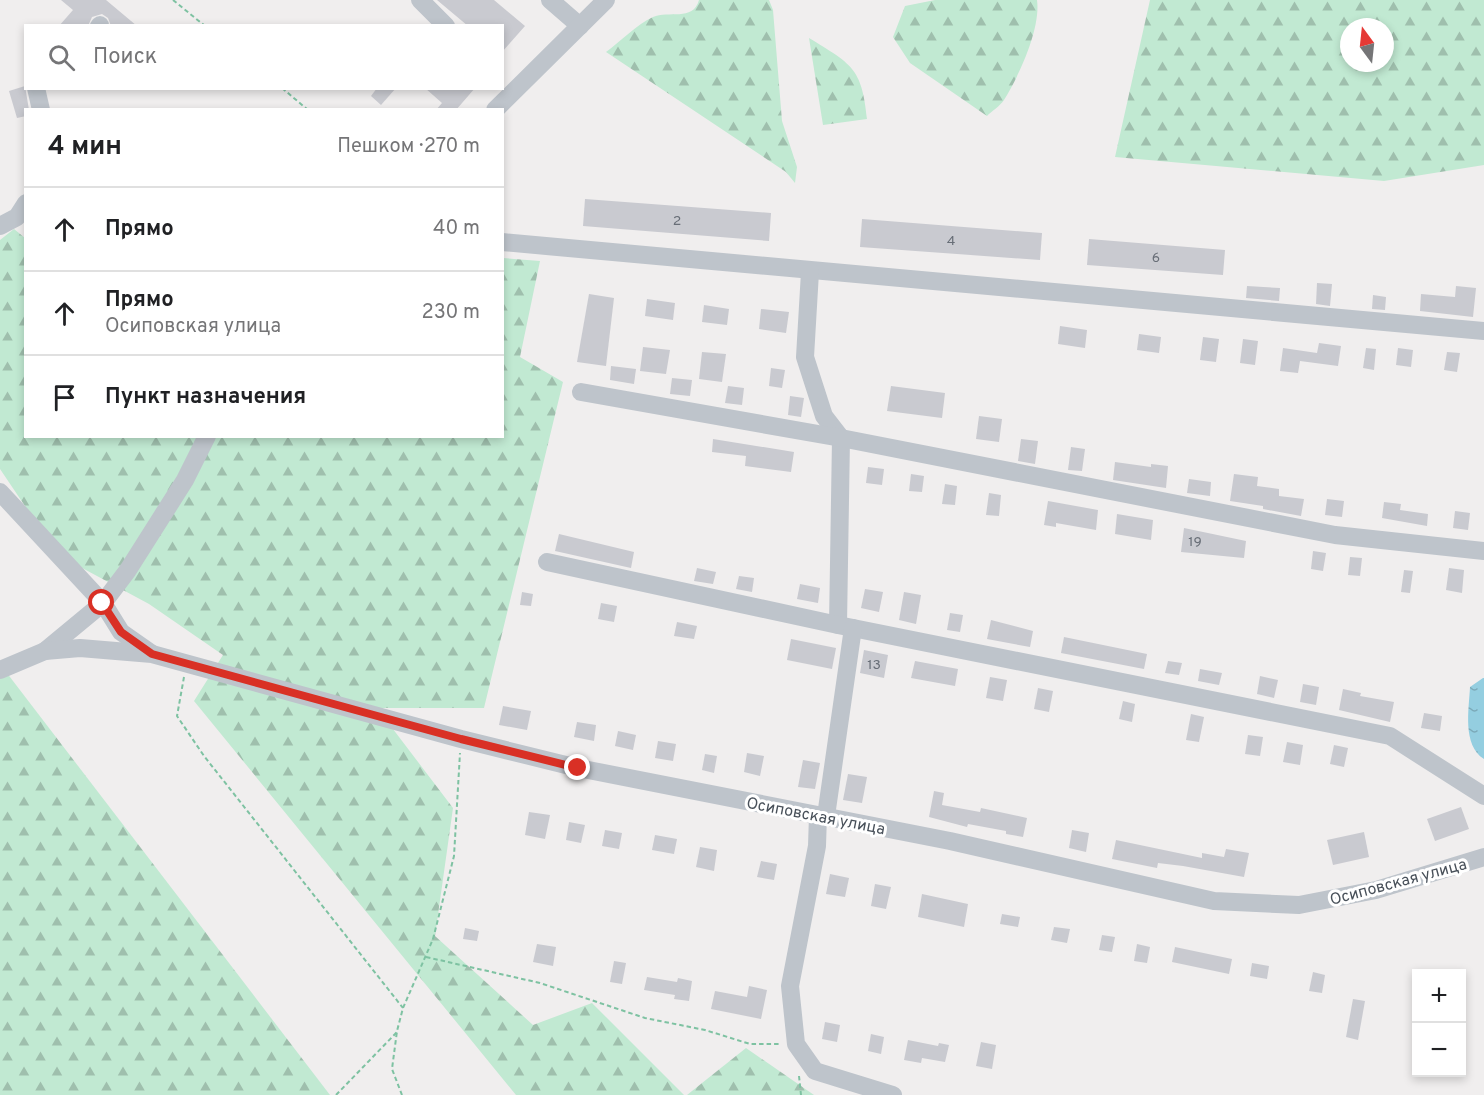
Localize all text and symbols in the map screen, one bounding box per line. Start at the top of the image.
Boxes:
north arrow [1340,18,1394,72]
search box [24,24,504,90]
icon: search [45,41,78,74]
text: Поиск [93,44,157,71]
text: 4 мин [48,131,122,164]
text: Пешком · 270 m [337,134,480,160]
icon: ahead [48,213,81,246]
house number: 2 [673,213,681,230]
text: Прямо [105,216,174,243]
text: 40 m [433,216,480,242]
house number: 4 [947,233,955,250]
house number: 6 [1152,250,1160,267]
text: Прямо [105,287,174,314]
icon: ahead [48,297,81,330]
text: 230 m [421,300,480,326]
text: Осиповская улица [105,314,281,340]
icon: arrive [48,381,81,414]
text: Пункт назначения [105,384,306,411]
house number: 19 [1188,534,1202,551]
route start [88,589,114,615]
house number: 13 [867,657,881,674]
route end [564,754,590,780]
street label: Осиповская улица [745,794,887,840]
street label: Осиповская улица [1328,855,1469,911]
map controls [1412,969,1466,1077]
button: + [1412,969,1466,1023]
button: − [1412,1023,1466,1077]

